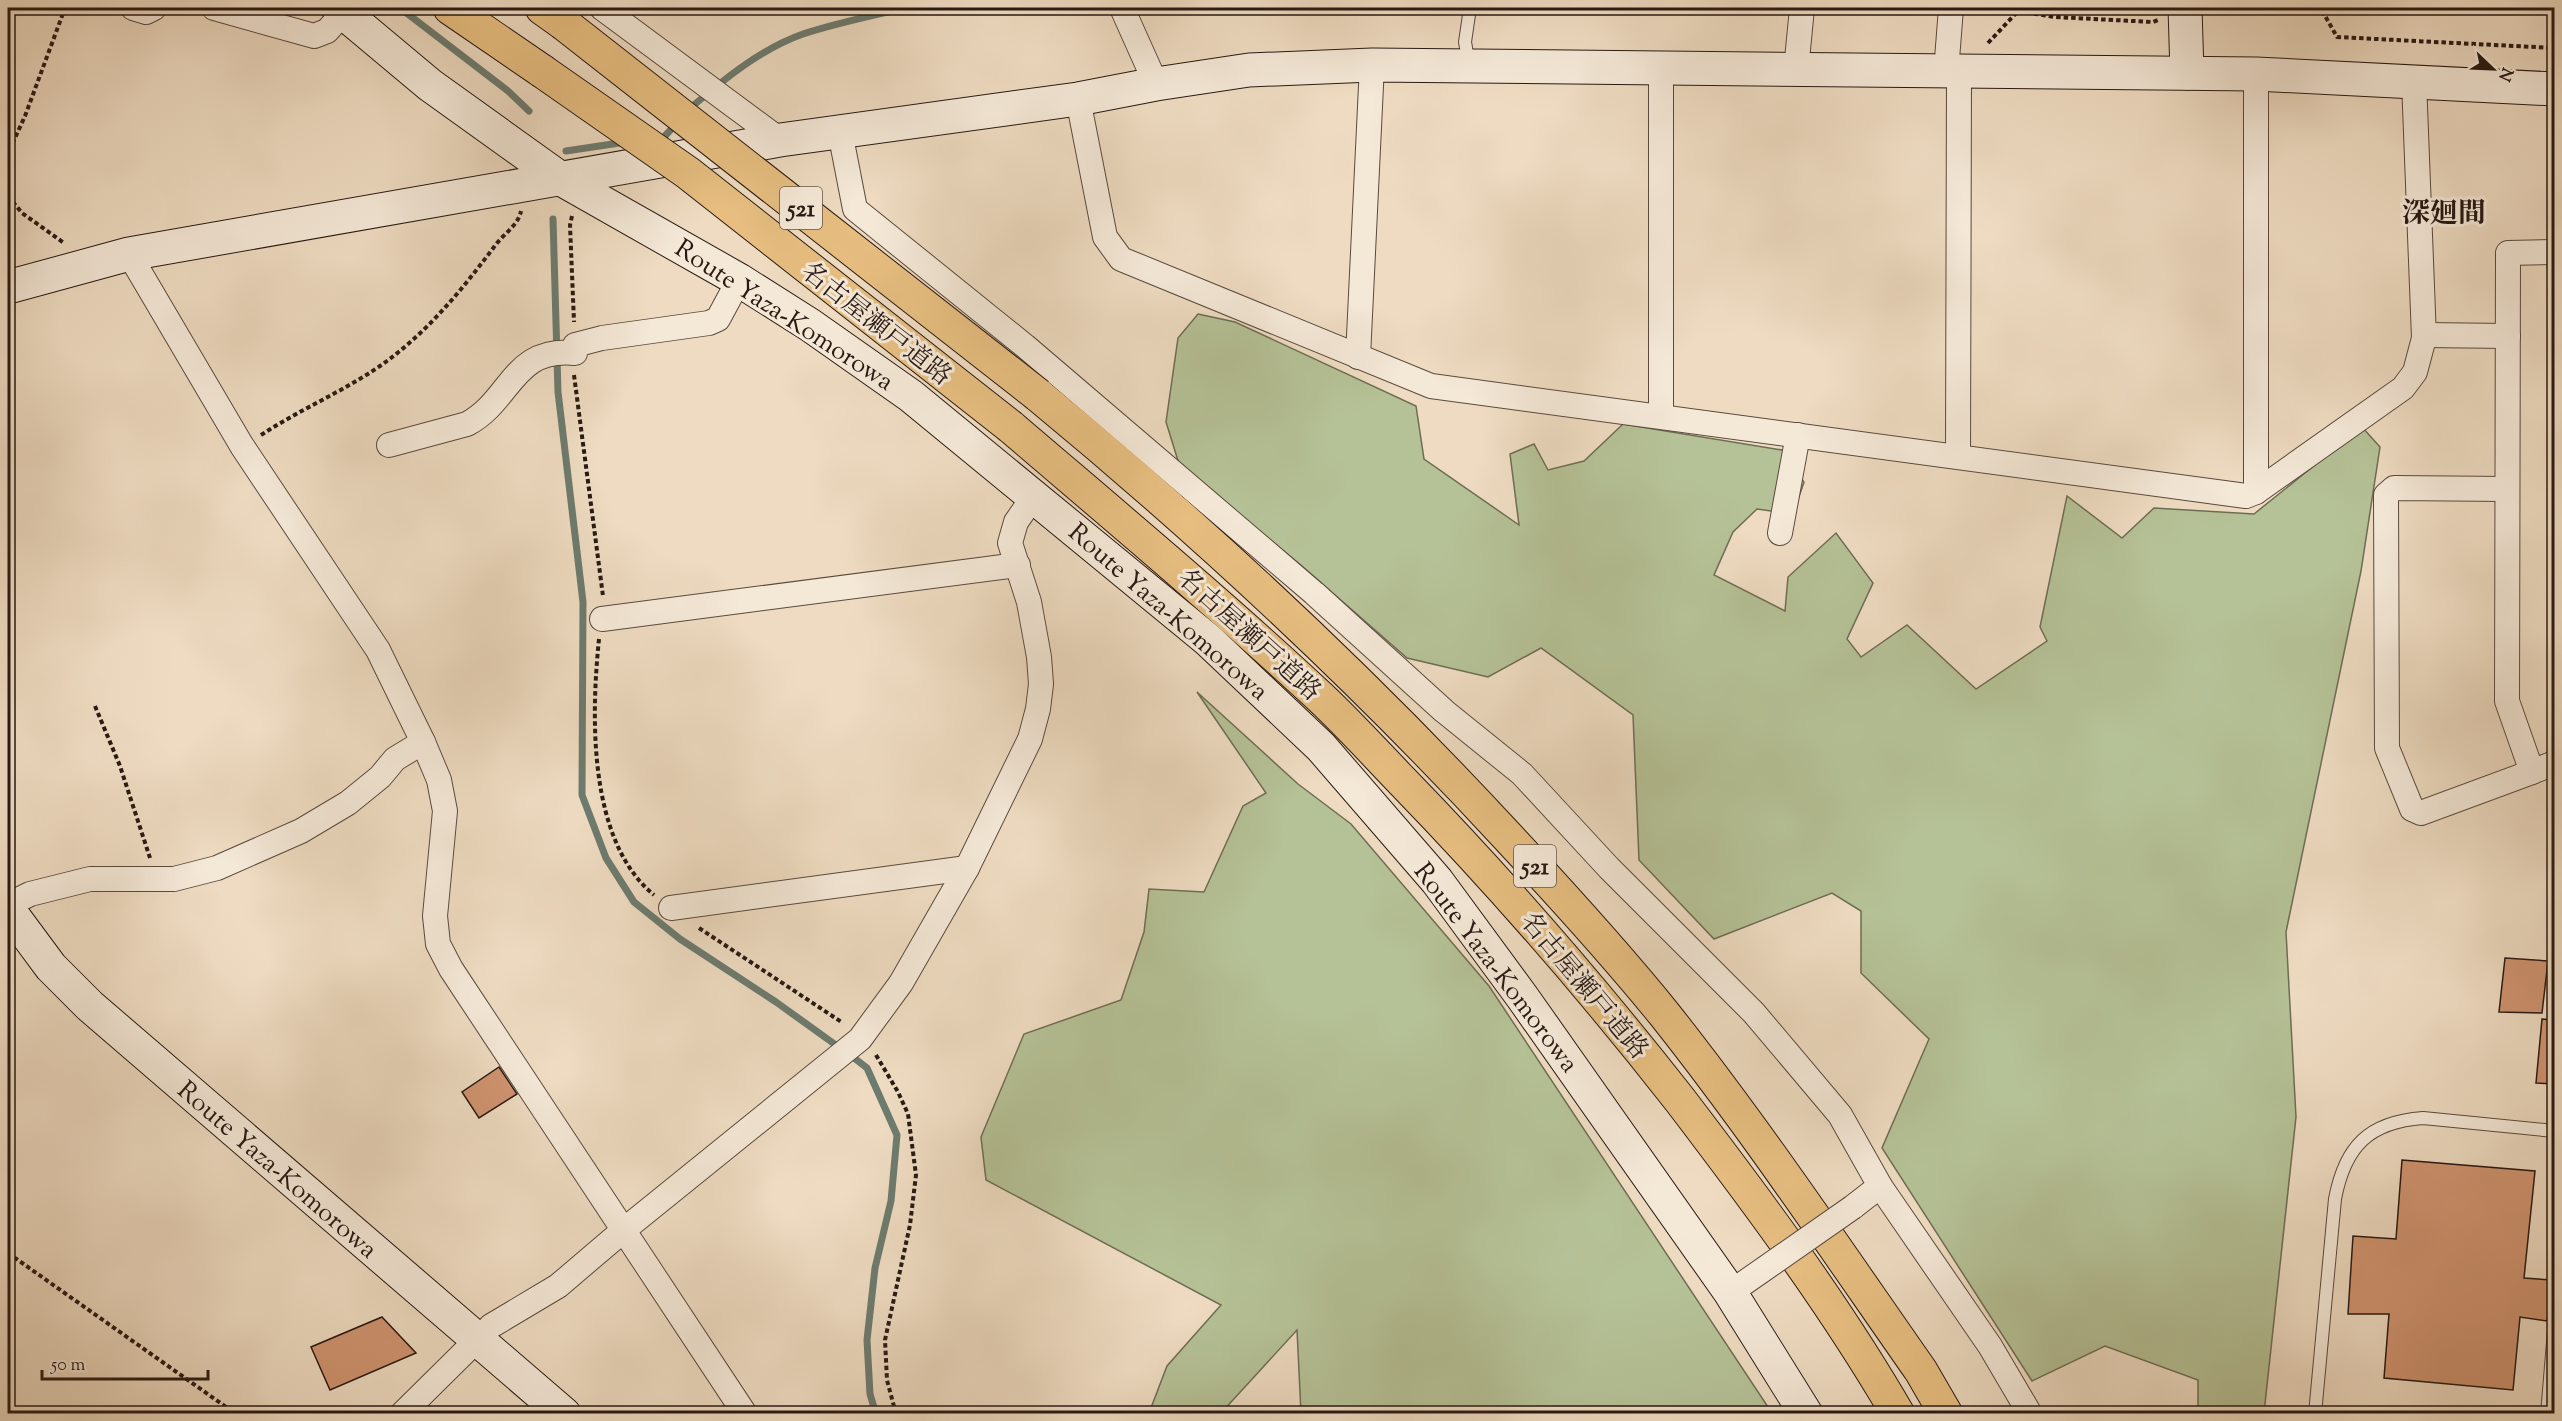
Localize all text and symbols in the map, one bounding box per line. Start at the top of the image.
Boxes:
north arrow [2463,39,2523,99]
text: N [2491,64,2518,84]
road number: 521 [780,187,822,229]
district label: 深廻間 [2402,195,2486,235]
street label: Route Yaza-Komorowa [667,231,901,401]
street label: 名古屋瀬戸道路 [792,254,959,396]
street label: Route Yaza-Komorowa [1059,515,1276,710]
street label: 名古屋瀬戸道路 [1168,561,1328,711]
road number: 521 [1514,845,1556,887]
street label: Route Yaza-Komorowa [1404,856,1586,1081]
street label: 名古屋瀬戸道路 [1510,905,1656,1068]
street label: Route Yaza-Komorowa [168,1073,385,1268]
scale bar [42,1343,208,1381]
text: 50 m [50,1353,86,1379]

